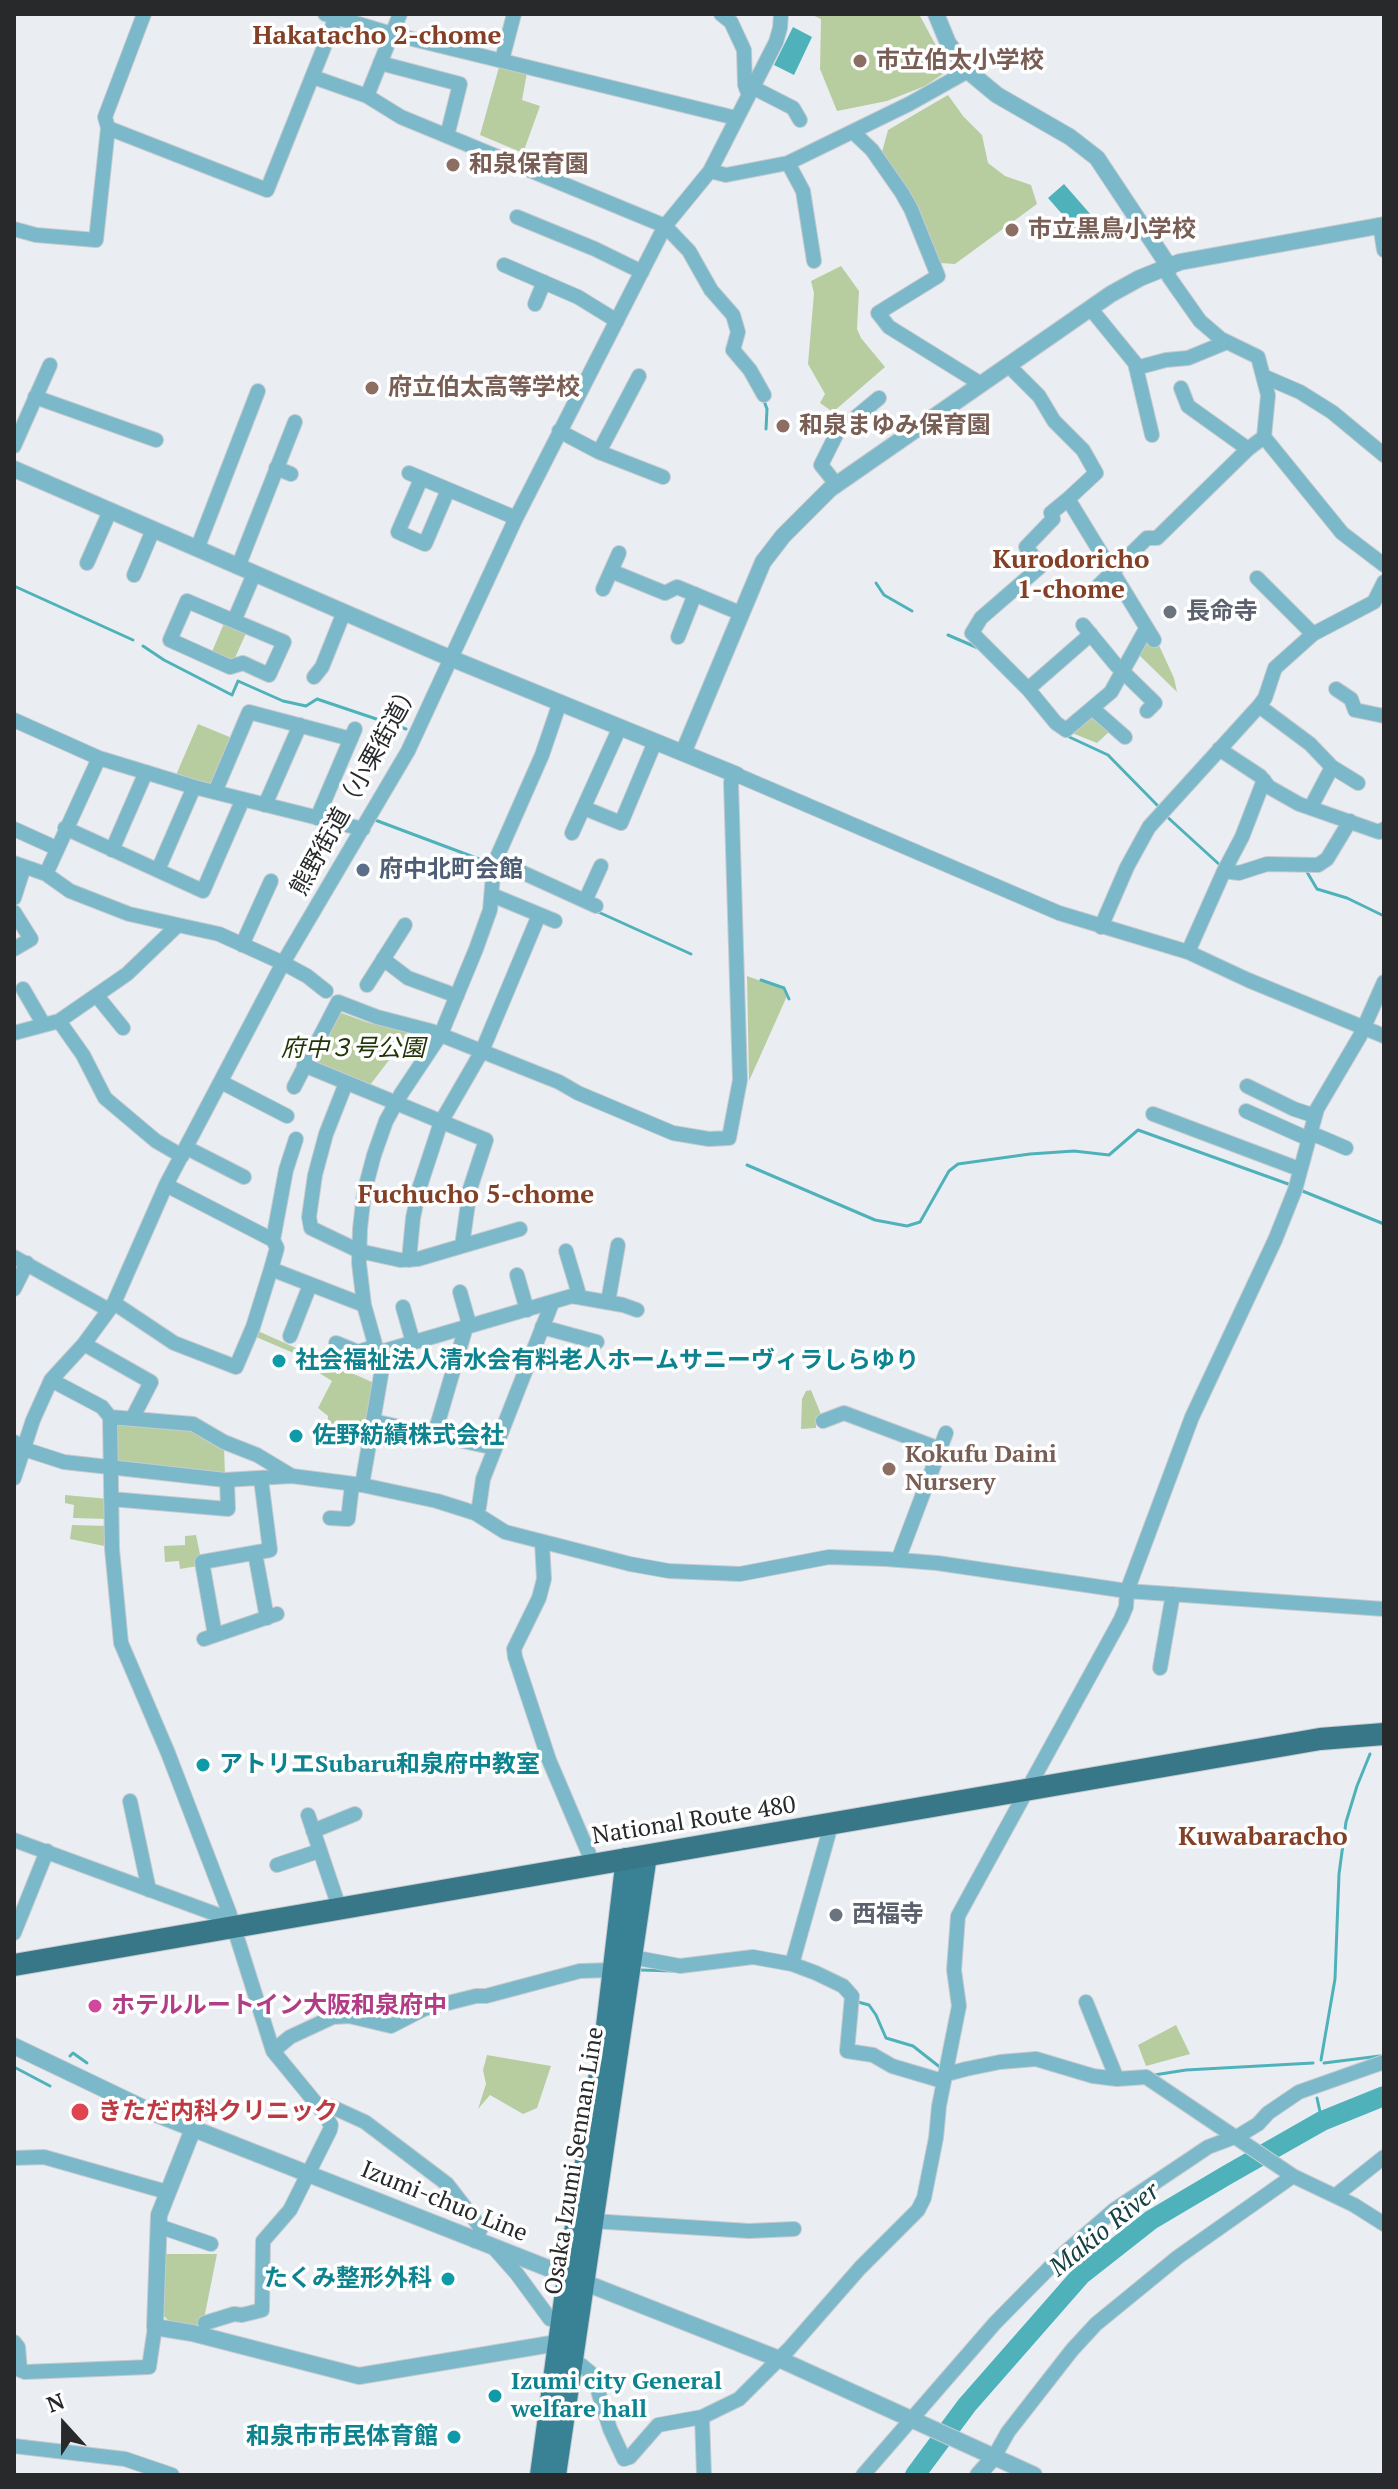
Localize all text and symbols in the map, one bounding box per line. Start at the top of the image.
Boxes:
district label: Hakatacho 2-chome [253,21,501,53]
place label: 市立伯太小学校 [876,47,1044,75]
marker: 市立伯太小学校 [851,52,869,70]
place label: 和泉保育園 [469,151,589,179]
marker: 和泉保育園 [444,156,462,174]
place label: 市立黒鳥小学校 [1028,216,1196,244]
marker: 市立黒鳥小学校 [1003,221,1021,239]
place label: 府立伯太高等学校 [388,374,580,402]
marker: 府立伯太高等学校 [363,379,381,397]
place label: 和泉まゆみ保育園 [799,412,991,440]
marker: 和泉まゆみ保育園 [774,417,792,435]
district label: Kurodoricho 1-chome [993,545,1149,606]
place label: 長命寺 [1186,598,1258,626]
marker: 長命寺 [1161,603,1179,621]
street label: 熊野街道（小栗街道） [285,677,427,901]
place label: 府中北町会館 [379,856,523,884]
marker: 府中北町会館 [354,861,372,879]
park label: 府中３号公園 [281,1035,425,1063]
district label: Fuchucho 5-chome [358,1180,594,1212]
place label: 社会福祉法人清水会有料老人ホームサニーヴィラしらゆり [295,1347,919,1375]
marker: 社会福祉法人清水会有料老人ホームサニーヴィラしらゆり [270,1352,288,1370]
place label: 佐野紡績株式会社 [312,1422,504,1450]
marker: 佐野紡績株式会社 [287,1427,305,1445]
place label: Kokufu Daini Nursery [905,1441,1057,1497]
marker: Kokufu Daini Nursery [880,1460,898,1478]
place label: アトリエSubaru和泉府中教室 [219,1751,540,1779]
marker: アトリエSubaru和泉府中教室 [194,1756,212,1774]
street label: National Route 480 [590,1791,798,1851]
district label: Kuwabaracho [1178,1822,1348,1854]
place label: 西福寺 [852,1901,924,1929]
marker: 西福寺 [827,1906,845,1924]
place label: ホテルルートイン大阪和泉府中 [111,1992,447,2020]
marker: ホテルルートイン大阪和泉府中 [86,1997,104,2015]
street label: Osaka Izumi Sennan Line [540,2025,610,2297]
place label: きただ内科クリニック [98,2098,338,2126]
marker: きただ内科クリニック [69,2101,91,2123]
street label: Izumi-chuo Line [357,2156,531,2248]
water label: Makio River [1044,2176,1166,2284]
place label: たくみ整形外科 [264,2265,432,2293]
marker: たくみ整形外科 [439,2270,457,2288]
place label: Izumi city General welfare hall [511,2368,722,2424]
north arrow [24,2385,104,2465]
text: N [42,2386,68,2419]
marker: Izumi city General welfare hall [486,2387,504,2405]
place label: 和泉市市民体育館 [246,2423,438,2451]
marker: 和泉市市民体育館 [445,2428,463,2446]

